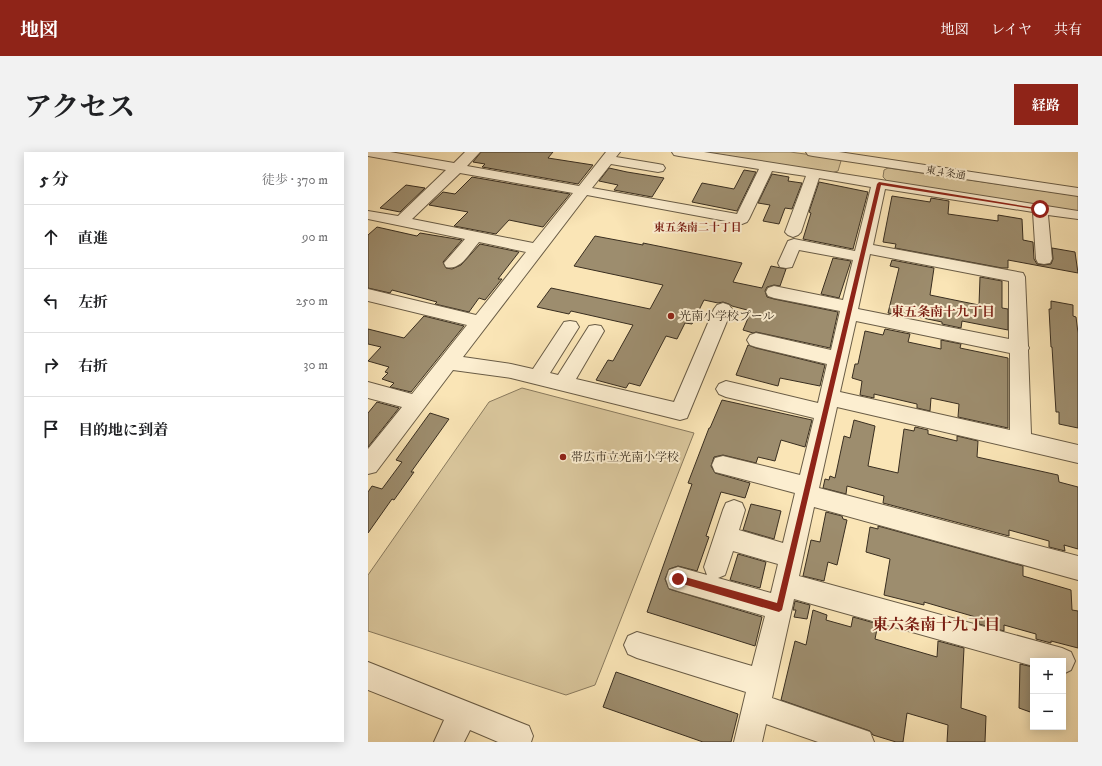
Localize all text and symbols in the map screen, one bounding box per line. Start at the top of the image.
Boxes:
text: 地図 [20,19,58,42]
text: 地図 [941,21,969,39]
text: レイヤ [991,21,1032,39]
text: 共有 [1054,21,1082,39]
button: 経路 [1014,84,1078,125]
text: アクセス [24,90,135,125]
street label: 東４条通 [925,164,967,182]
text: 5 分 [40,169,69,191]
text: 徒歩 · 370 m [262,172,328,188]
route start [1031,200,1049,218]
district label: 東五条南二十丁目 [654,221,742,235]
icon: ahead [40,226,62,248]
text: 直進 [78,229,108,248]
text: 90 m [302,229,328,245]
icon: left [40,290,62,312]
text: 左折 [78,293,108,312]
text: 250 m [296,293,328,309]
district label: 東五条南十九丁目 [891,304,995,320]
place label: 光南小学校プール [679,309,774,324]
marker: 光南小学校プール [666,311,676,321]
icon: right [40,354,62,376]
text: 右折 [78,357,108,376]
text: 30 m [304,357,328,373]
icon: arrive [40,418,62,440]
text: 目的地に到着 [78,421,168,440]
place label: 帯広市立光南小学校 [571,450,679,465]
marker: 帯広市立光南小学校 [558,452,568,462]
route end [669,570,687,588]
district label: 東六条南十九丁目 [872,615,1000,635]
map controls [1030,658,1066,730]
button: + [1030,658,1066,694]
button: − [1030,694,1066,730]

